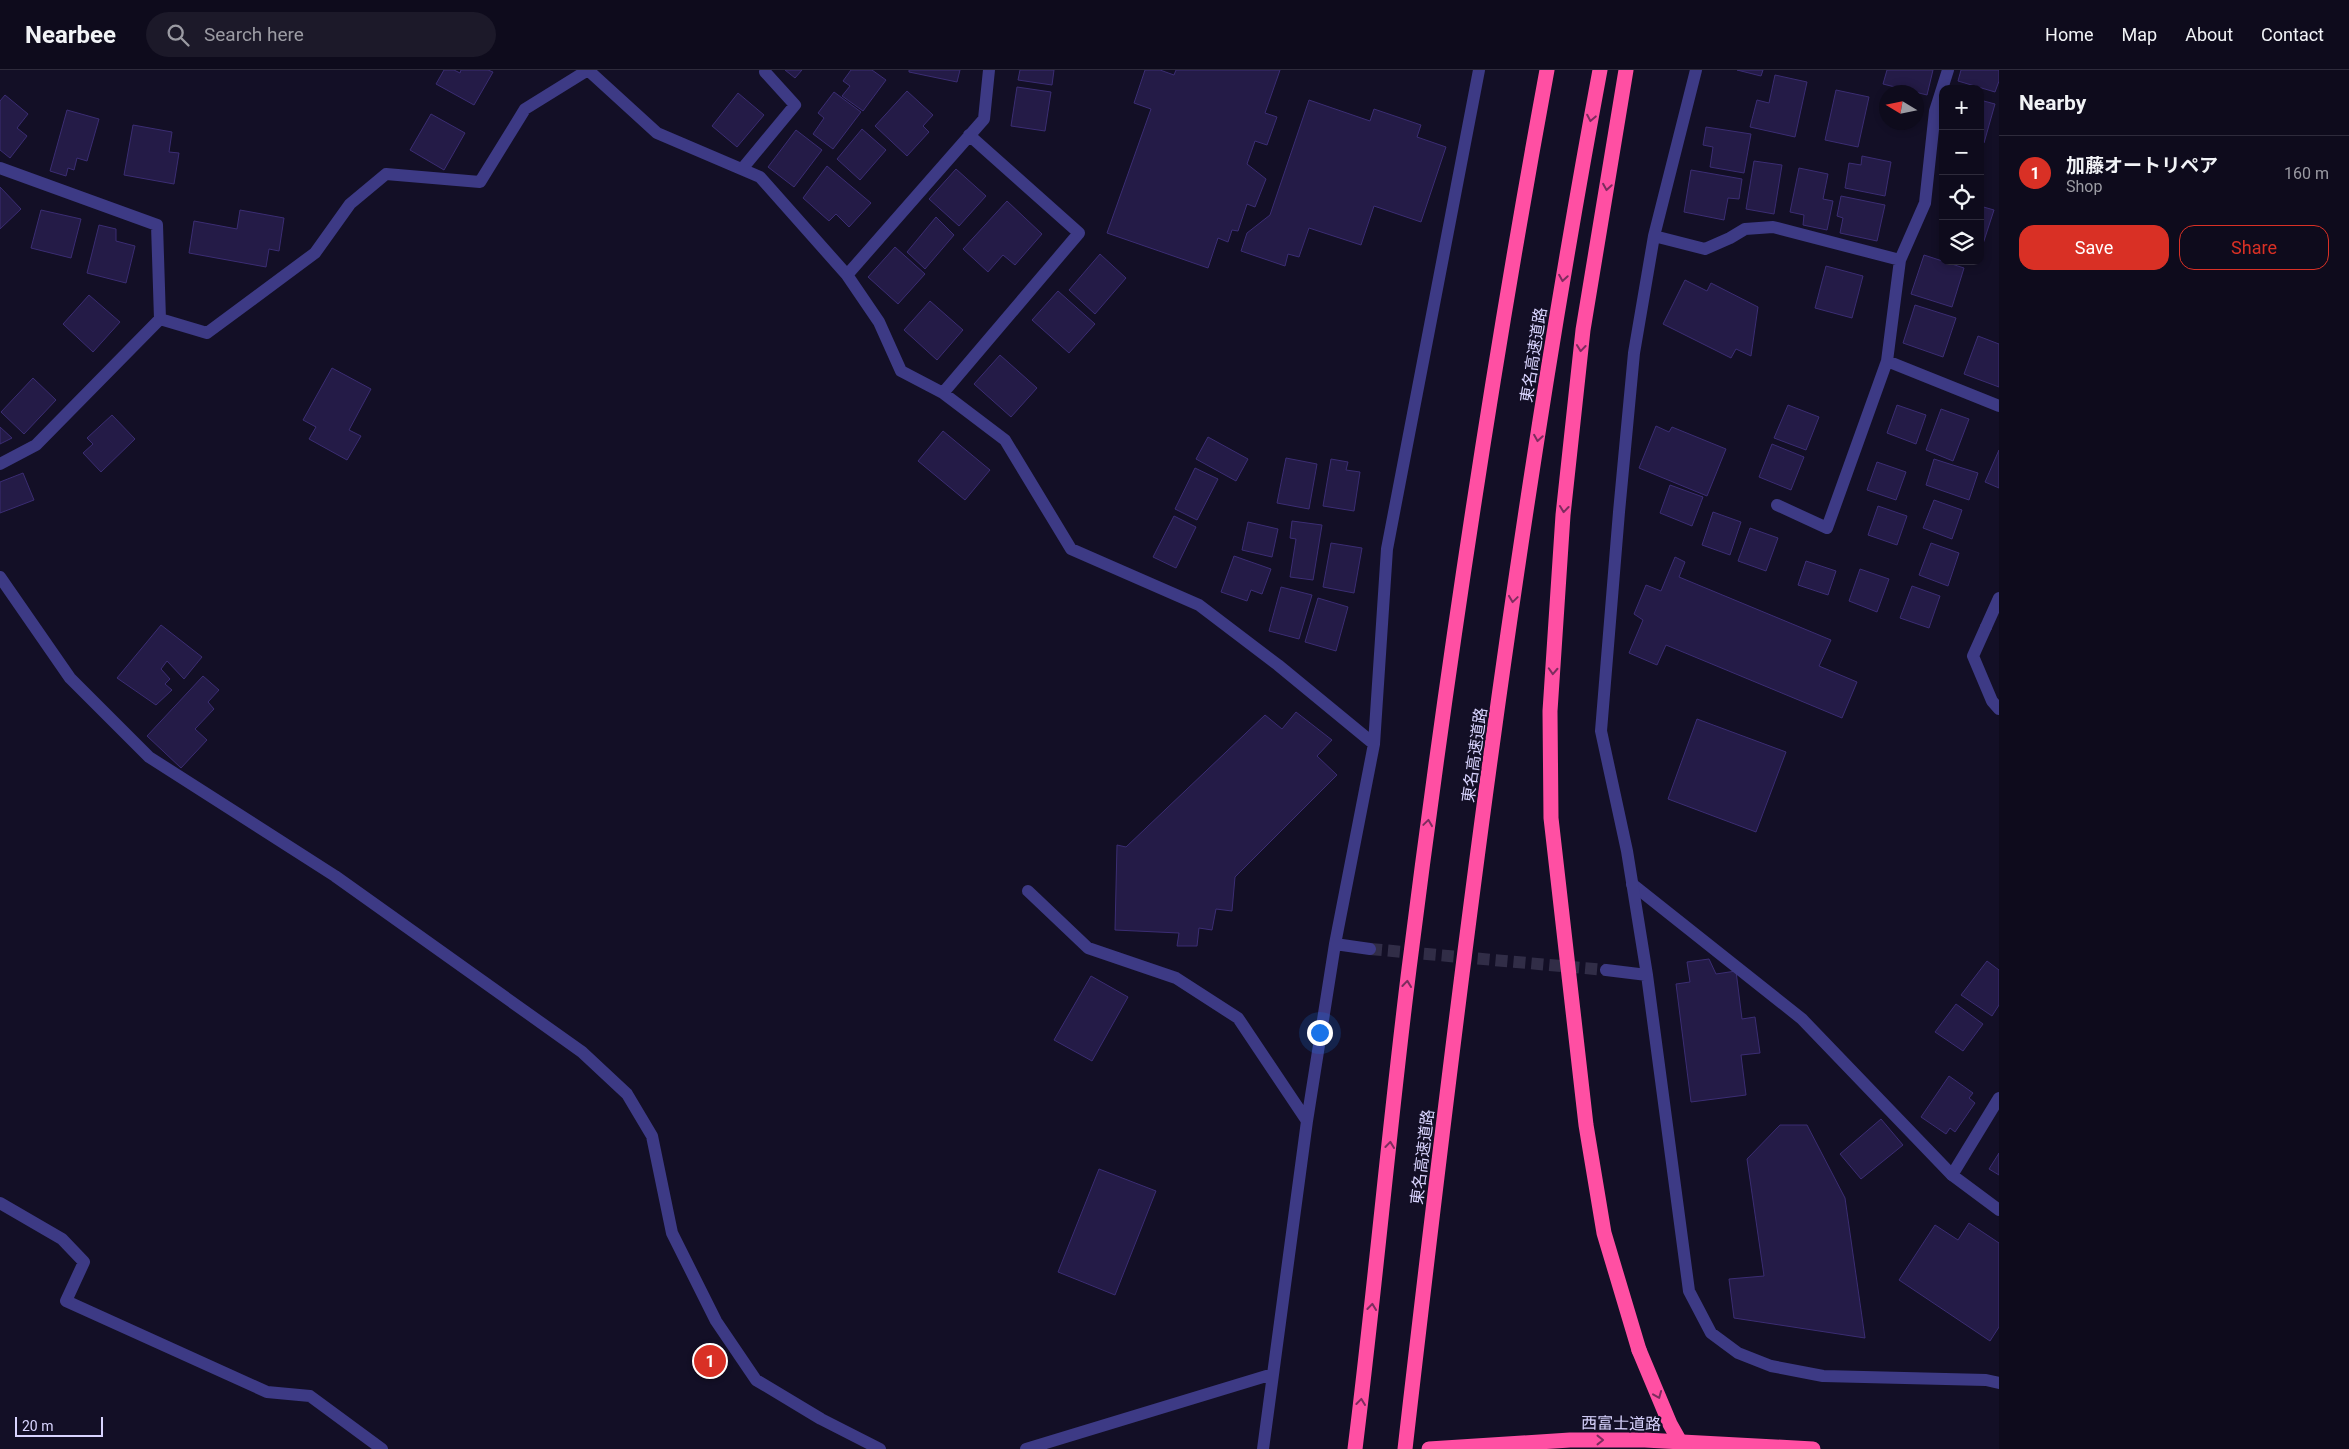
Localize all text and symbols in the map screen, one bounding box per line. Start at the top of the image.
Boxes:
search box [146,12,496,57]
text: Nearbee [25,21,116,49]
icon: search [164,21,192,49]
text: Search here [204,23,304,46]
text: Home [2045,24,2094,45]
text: Map [2122,24,2157,45]
text: About [2185,24,2233,45]
text: Contact [2261,24,2324,45]
north arrow [1879,85,1924,130]
map controls [1939,85,1984,265]
button: + [1939,85,1984,130]
text: Nearby [2019,91,2086,115]
one-way arrow [1587,114,1597,122]
button: − [1939,130,1984,175]
text: 加藤オートリペア [2066,154,2218,177]
text: 1 [2030,164,2040,183]
text: 160 m [2284,164,2329,183]
button: locate [1939,175,1984,220]
text: Shop [2066,177,2102,196]
one-way arrow [1602,183,1612,191]
button: layers [1939,220,1984,265]
button: Save [2019,225,2169,270]
button: Share [2179,225,2329,270]
one-way arrow [1558,274,1568,282]
street label: 東名高速道路 [1517,306,1550,404]
one-way arrow [1576,344,1587,352]
one-way arrow [1533,434,1543,443]
one-way arrow [1559,505,1570,513]
one-way arrow [1509,595,1519,603]
one-way arrow [1547,667,1558,675]
street label: 東名高速道路 [1458,706,1491,804]
one-way arrow [1423,819,1433,827]
one-way arrow [1401,980,1412,988]
your location [1307,1020,1333,1046]
street label: 東名高速道路 [1407,1108,1438,1206]
one-way arrow [1384,1141,1395,1149]
one-way arrow [1366,1303,1377,1311]
pin: 1 [694,1342,726,1380]
one-way arrow [1652,1390,1662,1399]
one-way arrow [1355,1398,1365,1407]
street label: 西富士道路 [1581,1413,1661,1434]
scale bar [15,1414,102,1437]
text: 20 m [22,1418,54,1434]
one-way arrow [1596,1435,1604,1445]

